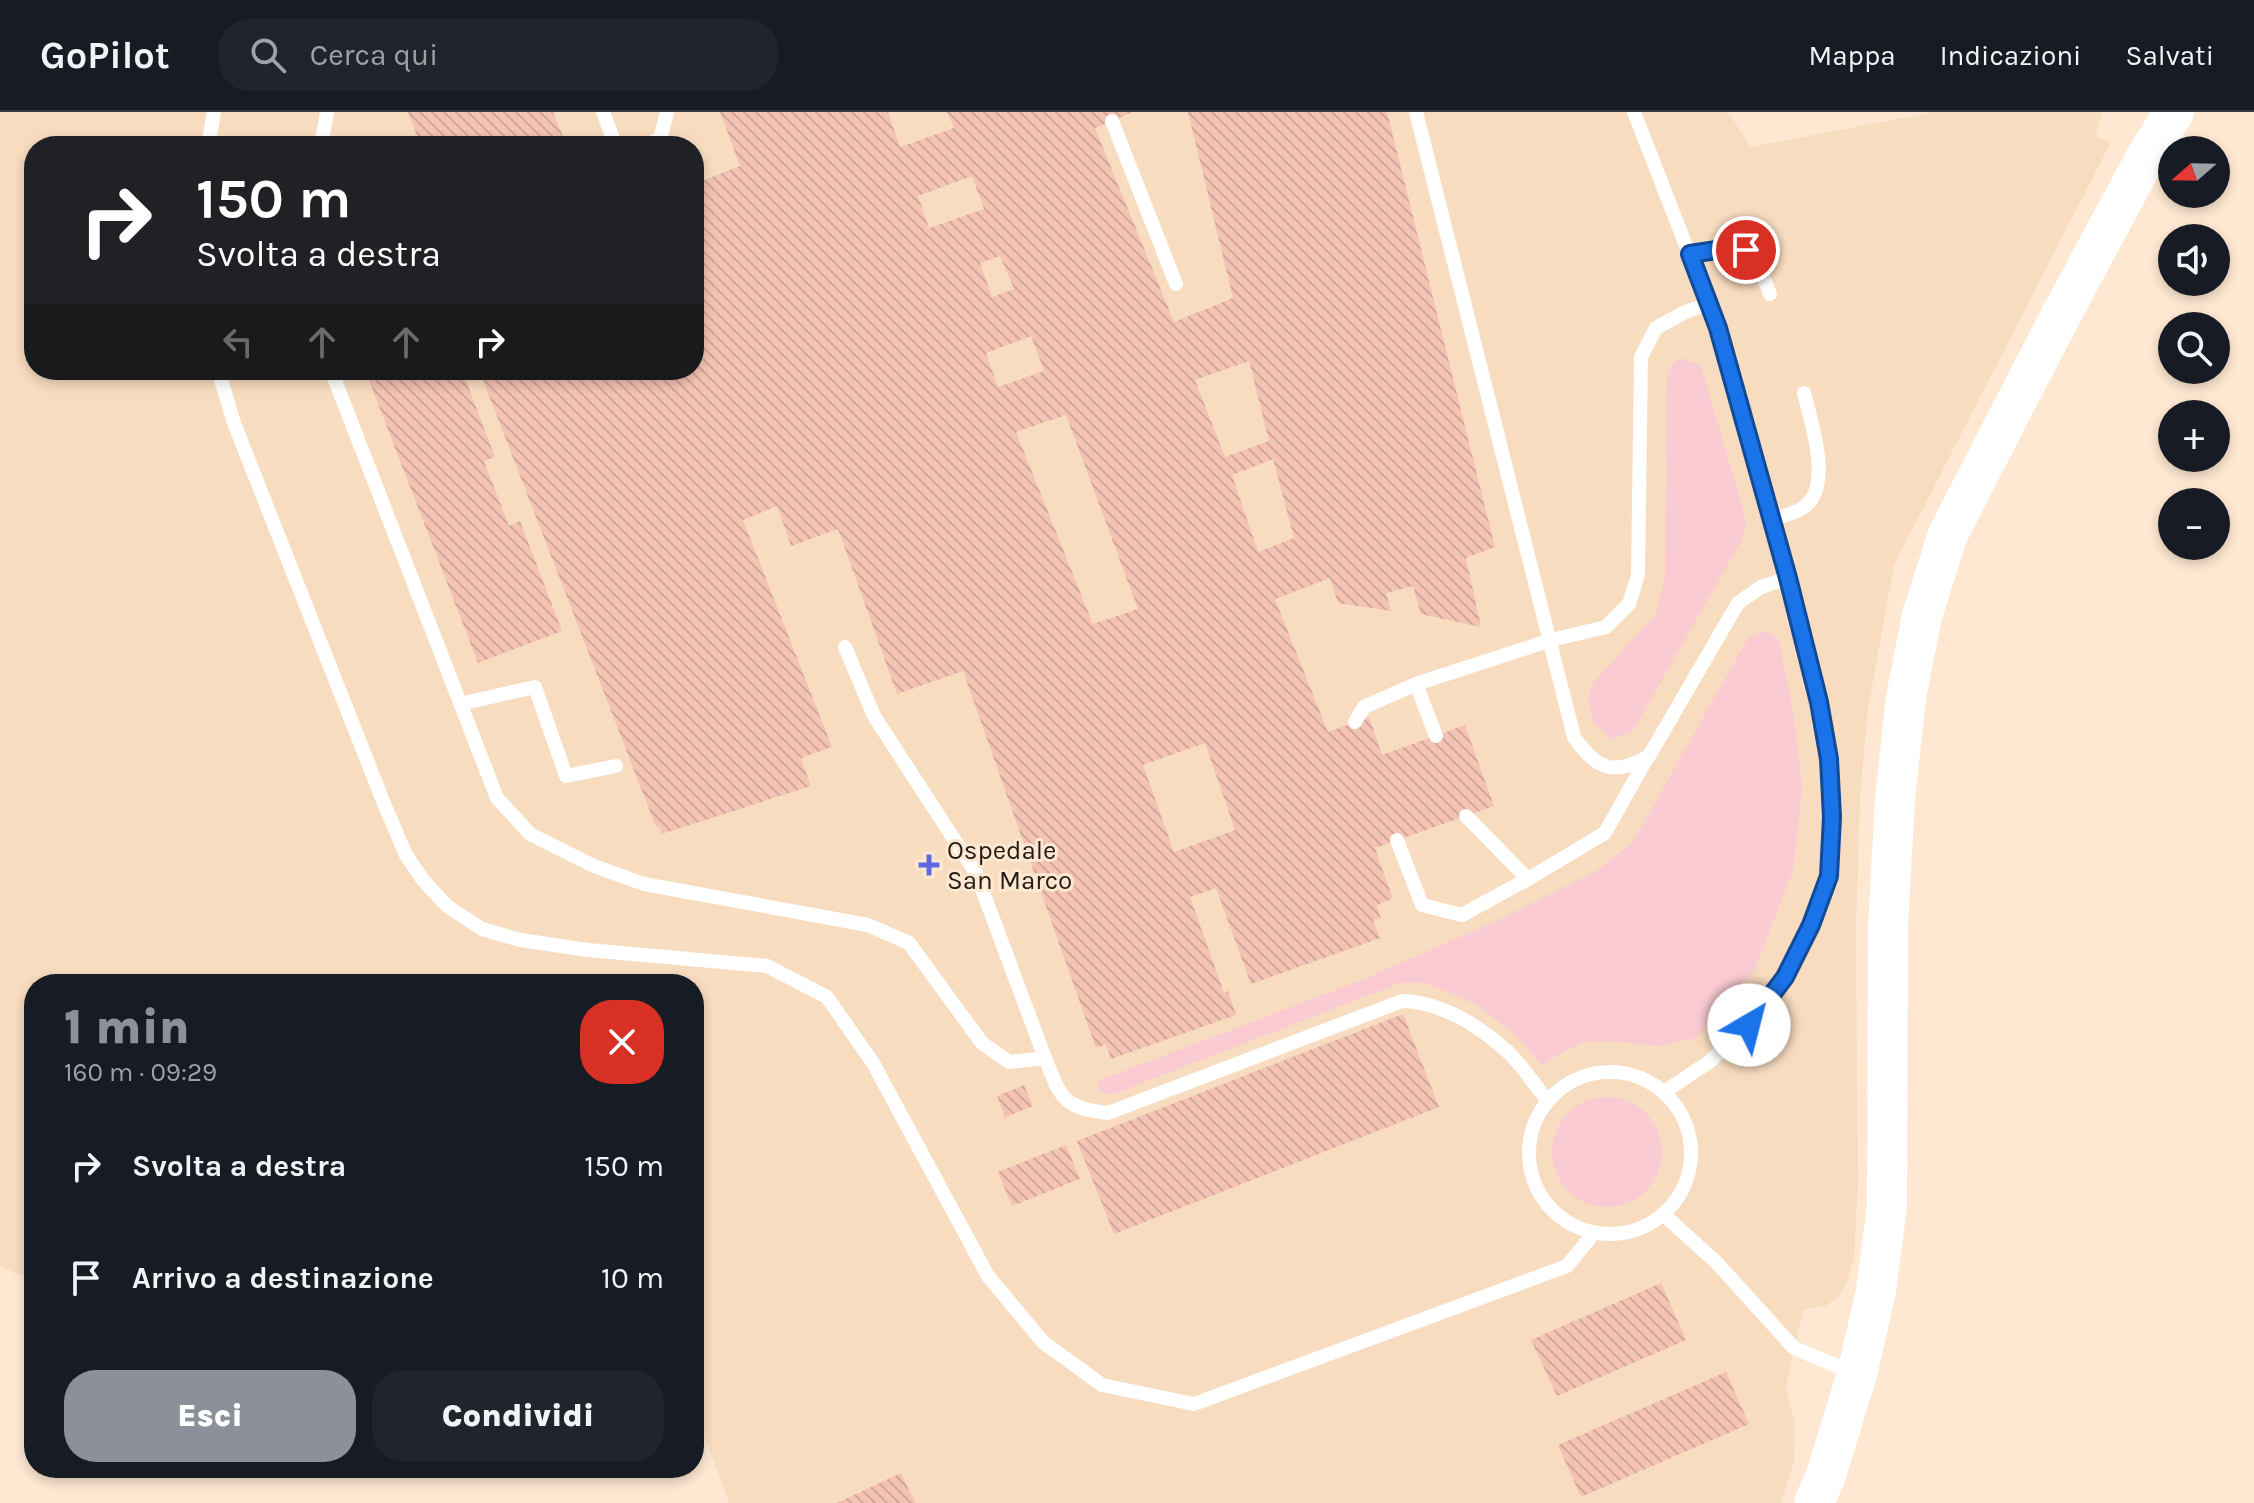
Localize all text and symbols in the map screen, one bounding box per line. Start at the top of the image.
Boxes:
search box [218,19,778,91]
text: GoPilot [40,33,170,78]
icon: search [246,33,290,77]
text: Cerca qui [310,37,438,73]
text: Mappa [1808,39,1896,72]
text: Indicazioni [1940,39,2081,72]
text: Salvati [2125,39,2214,72]
north arrow [2158,136,2230,208]
map controls [2158,136,2230,560]
text: 150 m [196,166,351,231]
icon: right [64,168,168,272]
pin [1712,216,1780,284]
button: sound [2158,224,2230,296]
icon: arrive [1724,228,1768,272]
text: Svolta a destra [196,233,441,275]
button: search [2158,312,2230,384]
icon: left [216,320,260,364]
icon: ahead [300,320,344,364]
icon: ahead [384,320,428,364]
icon: right [468,320,512,364]
button: + [2158,400,2230,472]
button: − [2158,488,2230,560]
place label: Ospedale San Marco [947,835,1072,896]
marker: Ospedale San Marco [918,854,940,876]
position arrow [1707,983,1791,1067]
text: 1 min [64,999,190,1055]
button: close [580,1000,664,1084]
text: 160 m · 09:29 [64,1057,217,1088]
icon: right [64,1144,108,1188]
text: Svolta a destra [132,1148,346,1184]
text: 150 m [584,1148,664,1184]
icon: arrive [64,1256,108,1300]
text: Arrivo a destinazione [132,1260,434,1296]
text: 10 m [601,1260,664,1296]
button: Esci [64,1370,356,1462]
button: Condividi [372,1370,664,1462]

